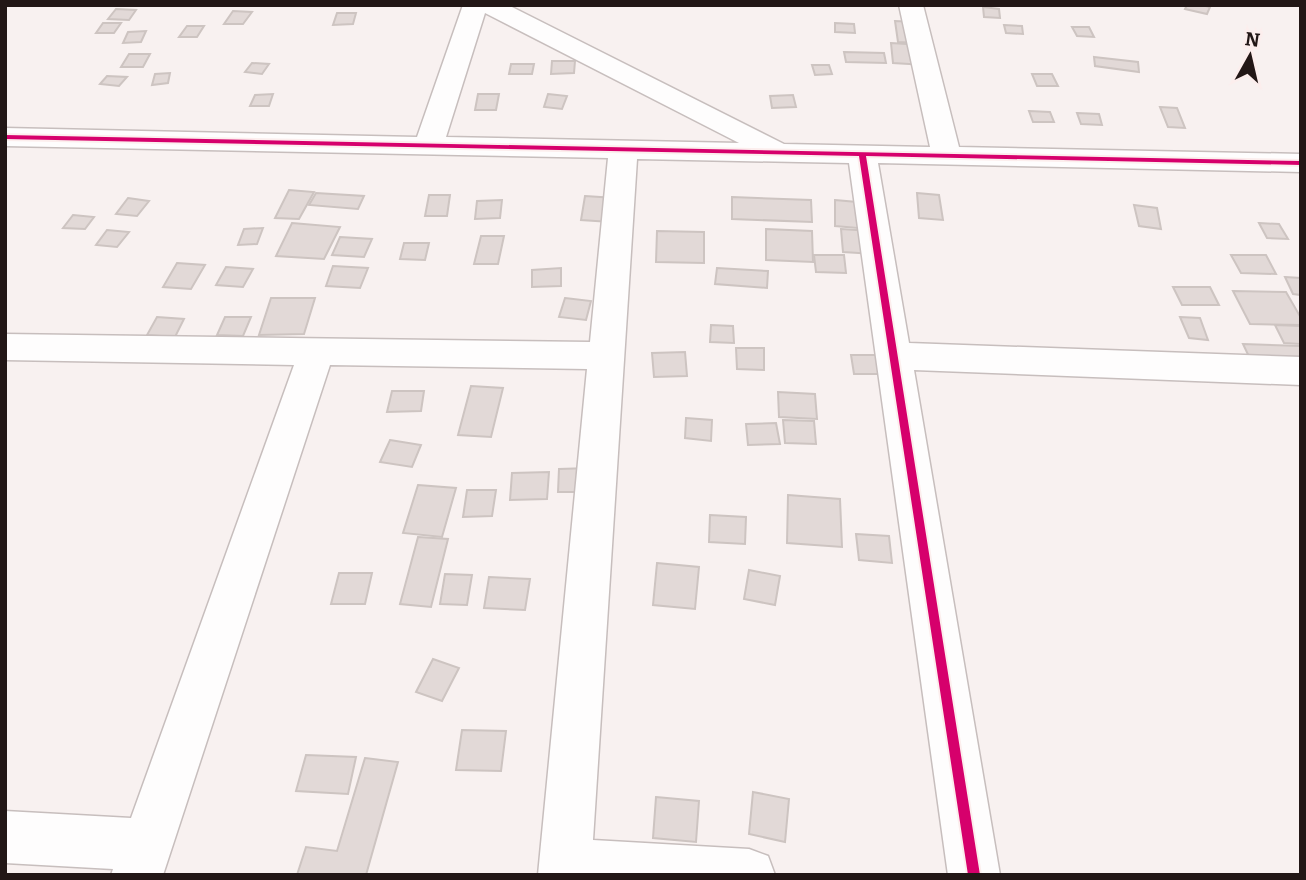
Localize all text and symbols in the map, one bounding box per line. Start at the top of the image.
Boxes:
north arrow [1215,21,1285,91]
text: N [1243,27,1261,52]

